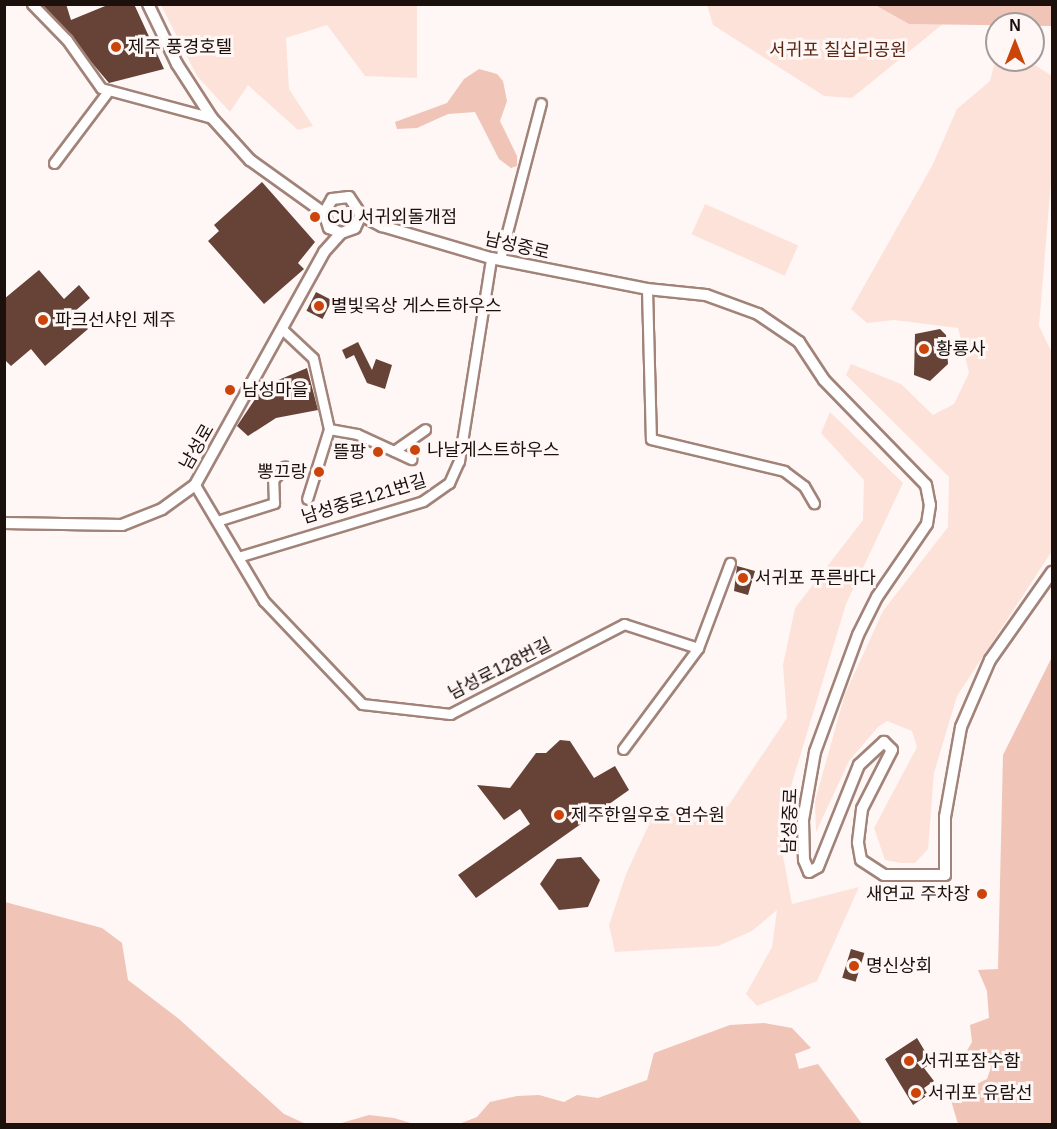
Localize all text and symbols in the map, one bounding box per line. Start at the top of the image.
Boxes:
north arrow [985,12,1045,72]
text: N [1009,17,1021,34]
place label: 제주 풍경호텔 [128,36,232,58]
park label: 서귀포 칠십리공원 [769,39,907,61]
marker: 제주 풍경호텔 [109,40,123,54]
place label: CU 서귀외돌개점 [327,206,457,228]
marker: CU 서귀외돌개점 [308,210,322,224]
street label: 남성중로 [482,228,552,264]
place label: 별빛옥상 게스트하우스 [331,295,502,317]
marker: 별빛옥상 게스트하우스 [312,299,326,313]
place label: 파크선샤인 제주 [55,309,176,331]
marker: 파크선샤인 제주 [36,313,50,327]
place label: 황룡사 [936,338,986,360]
marker: 황룡사 [917,342,931,356]
place label: 남성마을 [242,379,308,401]
marker: 남성마을 [223,383,237,397]
street label: 남성로 [175,420,219,474]
place label: 나날게스트하우스 [427,439,559,461]
place label: 뜰팡 [333,441,366,463]
marker: 나날게스트하우스 [408,443,422,457]
marker: 뜰팡 [371,445,385,459]
place label: 뽕끄랑 [257,461,307,483]
marker: 뽕끄랑 [312,465,326,479]
street label: 남성중로121번길 [299,470,429,528]
place label: 서귀포 푸른바다 [755,567,876,589]
marker: 서귀포 푸른바다 [736,571,750,585]
street label: 남성로128번길 [445,634,555,704]
street label: 남성중로 [778,788,802,854]
place label: 제주한일우호 연수원 [571,804,725,826]
marker: 제주한일우호 연수원 [552,808,566,822]
place label: 새연교 주차장 [866,883,970,905]
marker: 새연교 주차장 [975,887,989,901]
place label: 명신상회 [866,955,932,977]
marker: 명신상회 [847,959,861,973]
place label: 서귀포잠수함 [921,1050,1020,1072]
marker: 서귀포잠수함 [902,1054,916,1068]
place label: 서귀포 유람선 [928,1082,1032,1104]
marker: 서귀포 유람선 [909,1086,923,1100]

